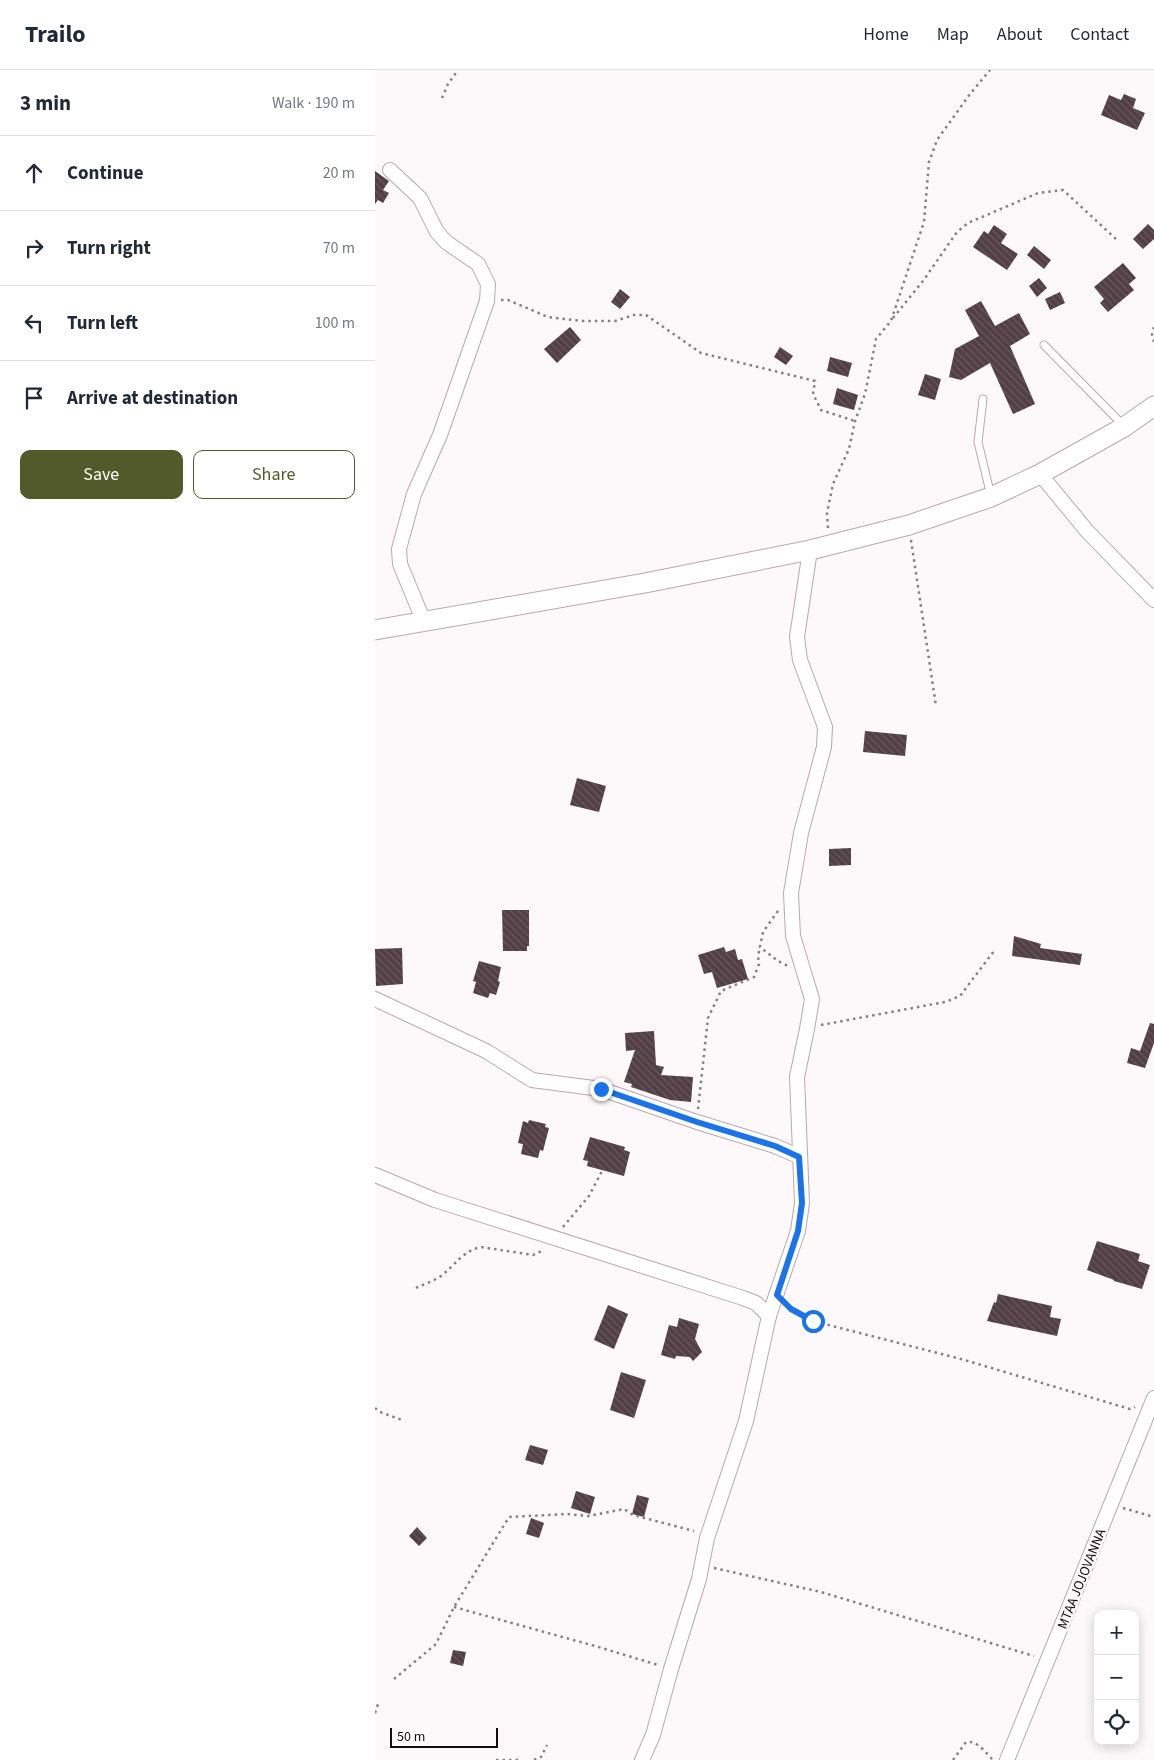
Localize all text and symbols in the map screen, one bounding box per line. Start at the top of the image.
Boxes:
text: Trailo [25,17,86,52]
text: Home [863,22,909,47]
text: Map [937,22,969,47]
text: About [997,22,1042,47]
text: Contact [1070,22,1129,47]
text: 3 min [20,88,71,118]
text: Walk · 190 m [272,92,355,114]
icon: ahead [20,159,48,187]
text: Continue [67,160,144,187]
text: 20 m [323,162,355,184]
icon: right [20,234,48,262]
text: Turn right [67,235,151,262]
text: 70 m [323,237,355,259]
icon: left [20,309,48,337]
text: Turn left [67,310,138,337]
text: 100 m [315,312,355,334]
icon: arrive [20,384,48,412]
text: Arrive at destination [67,385,238,412]
button: Save [20,450,183,499]
button: Share [193,450,355,499]
route end [590,1078,613,1101]
route start [802,1310,825,1333]
street label: MTAA JOJOVANNA [1053,1525,1111,1632]
map controls [1094,1610,1139,1745]
button: + [1094,1610,1139,1655]
button: − [1094,1655,1139,1700]
button: locate [1094,1700,1139,1745]
scale bar [390,1725,497,1748]
text: 50 m [397,1727,425,1747]

